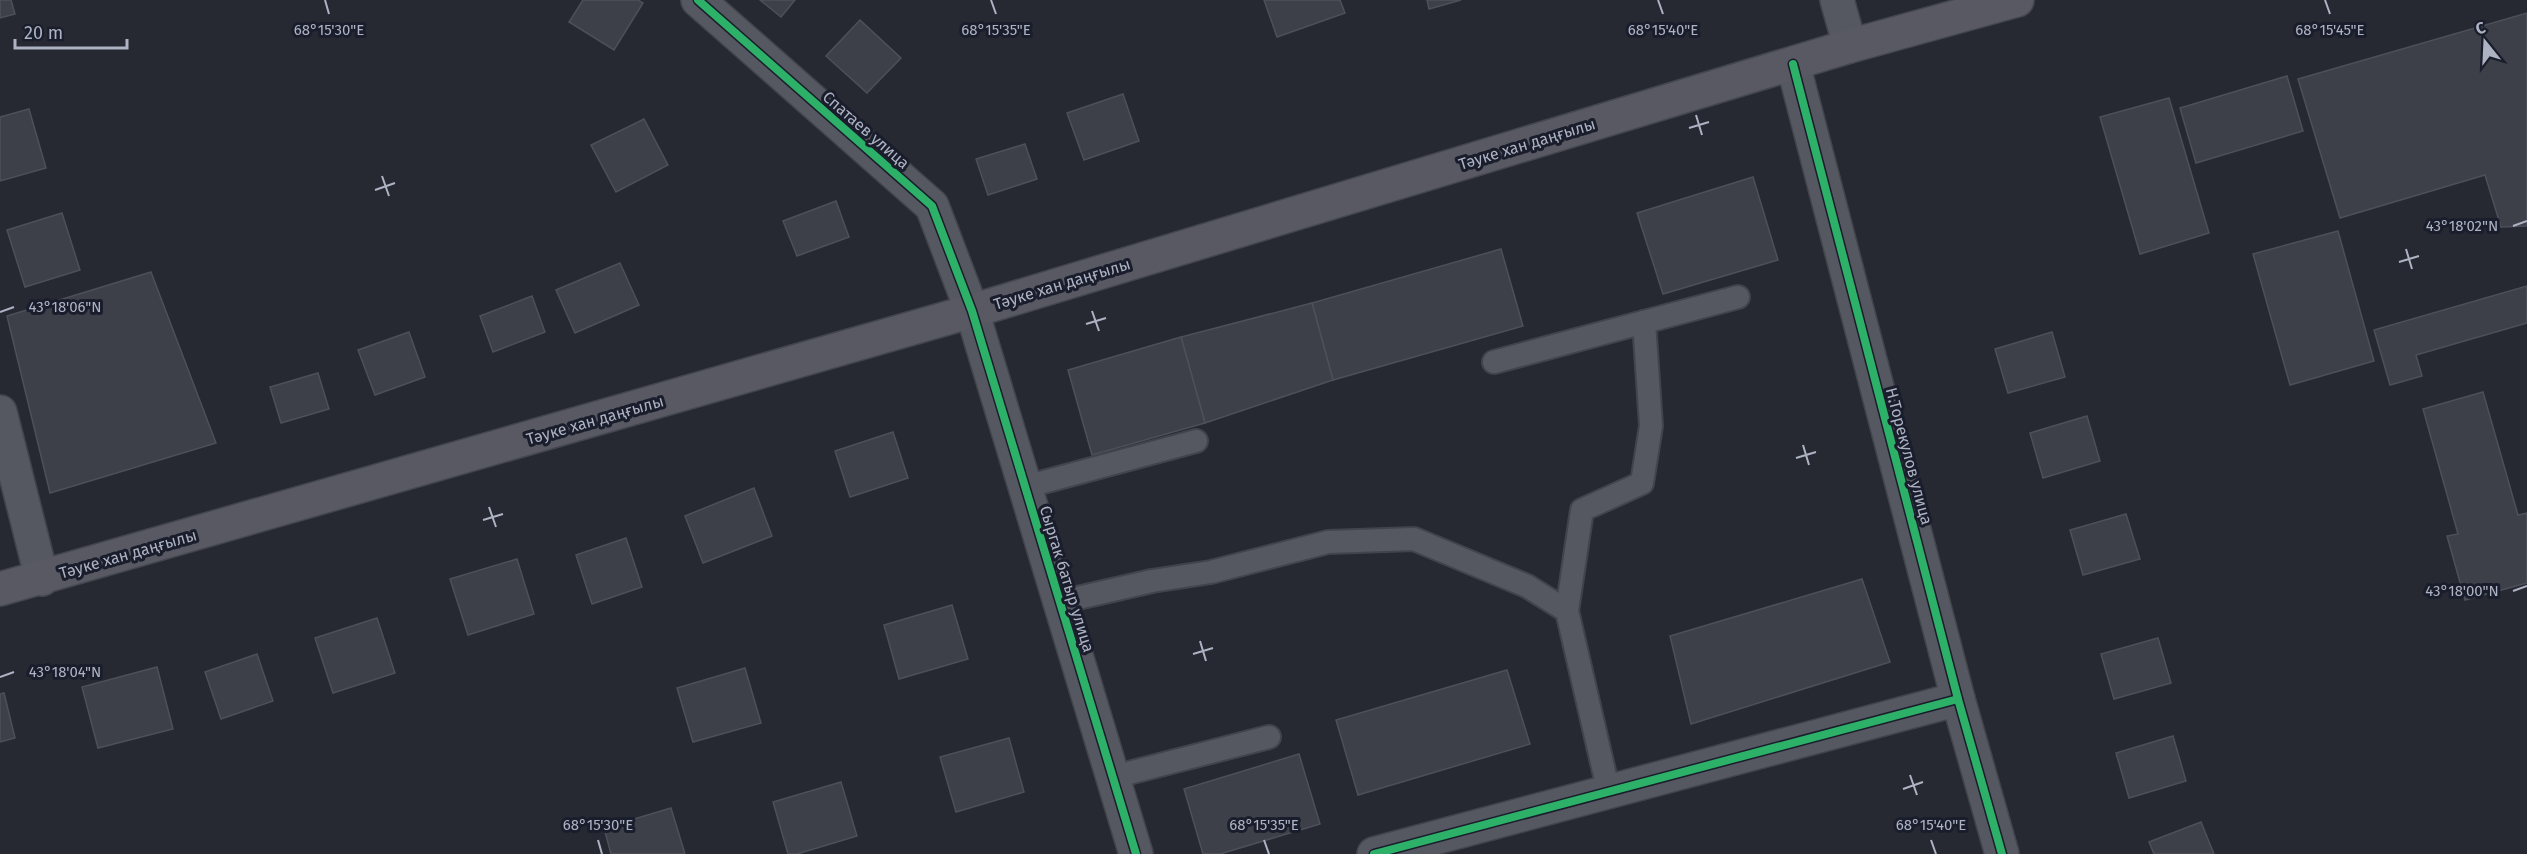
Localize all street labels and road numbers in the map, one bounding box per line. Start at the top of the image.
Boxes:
street label: Спатаев улица [819,87,913,173]
street label: Тәуке хан даңғылы [1456,114,1598,174]
street label: Тәуке хан даңғылы [991,254,1133,314]
street label: Н.Торекулов улица [1882,385,1936,527]
street label: Тәуке хан даңғылы [524,391,666,449]
street label: Сыргак батыр улица [1036,503,1098,655]
street label: Тәуке хан даңғылы [57,525,199,583]

